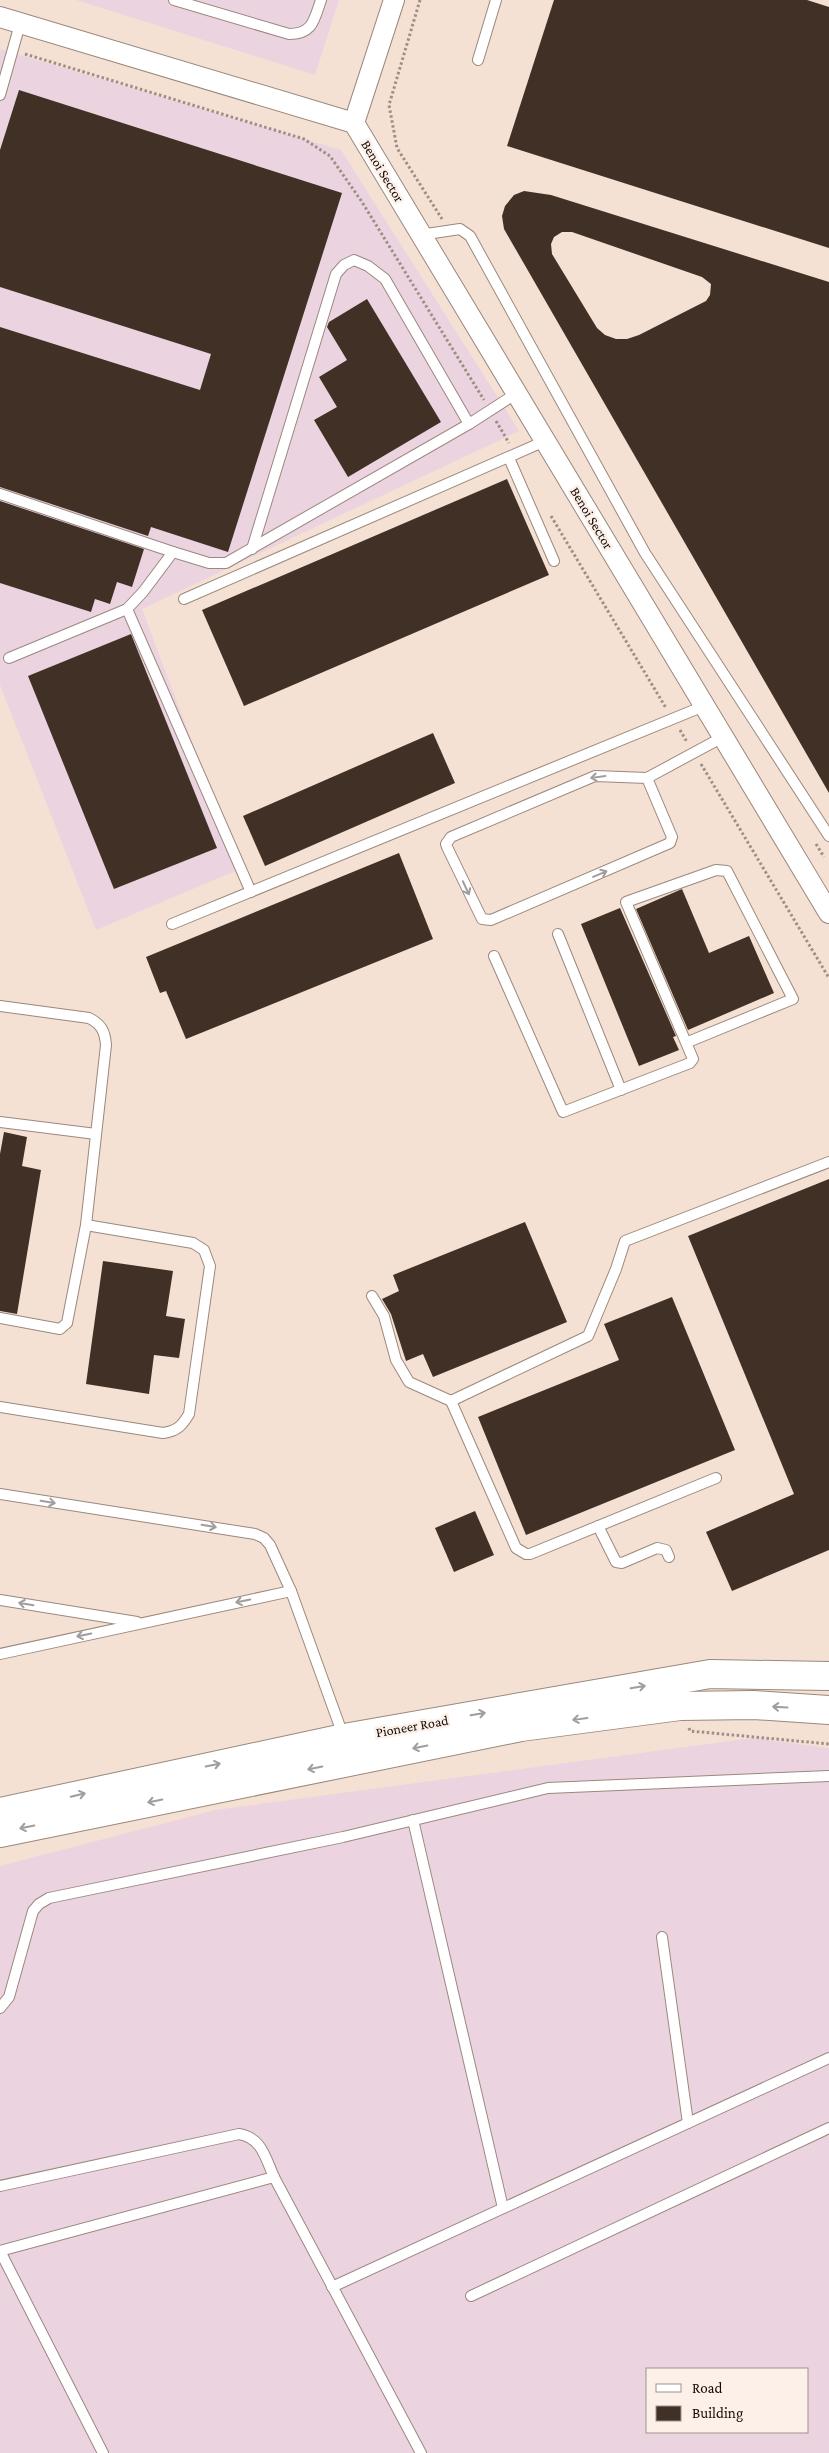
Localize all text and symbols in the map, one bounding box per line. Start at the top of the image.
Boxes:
street label: Benoi Sector [358,137,408,205]
street label: Benoi Sector [567,484,617,552]
one-way arrow [591,772,607,782]
one-way arrow [592,869,607,878]
one-way arrow [462,880,471,895]
one-way arrow [40,1497,56,1507]
one-way arrow [200,1522,216,1532]
one-way arrow [236,1597,252,1606]
one-way arrow [18,1599,34,1609]
one-way arrow [77,1631,93,1640]
one-way arrow [630,1681,646,1691]
one-way arrow [773,1702,789,1711]
one-way arrow [470,1709,486,1719]
street label: Pioneer Road [374,1712,450,1740]
one-way arrow [572,1714,588,1724]
one-way arrow [412,1743,428,1752]
one-way arrow [205,1760,221,1770]
one-way arrow [307,1764,323,1774]
one-way arrow [69,1790,85,1799]
one-way arrow [148,1797,164,1806]
one-way arrow [20,1823,36,1833]
legend [646,2368,809,2433]
text: Road [692,2380,723,2396]
text: Building [692,2405,743,2422]

